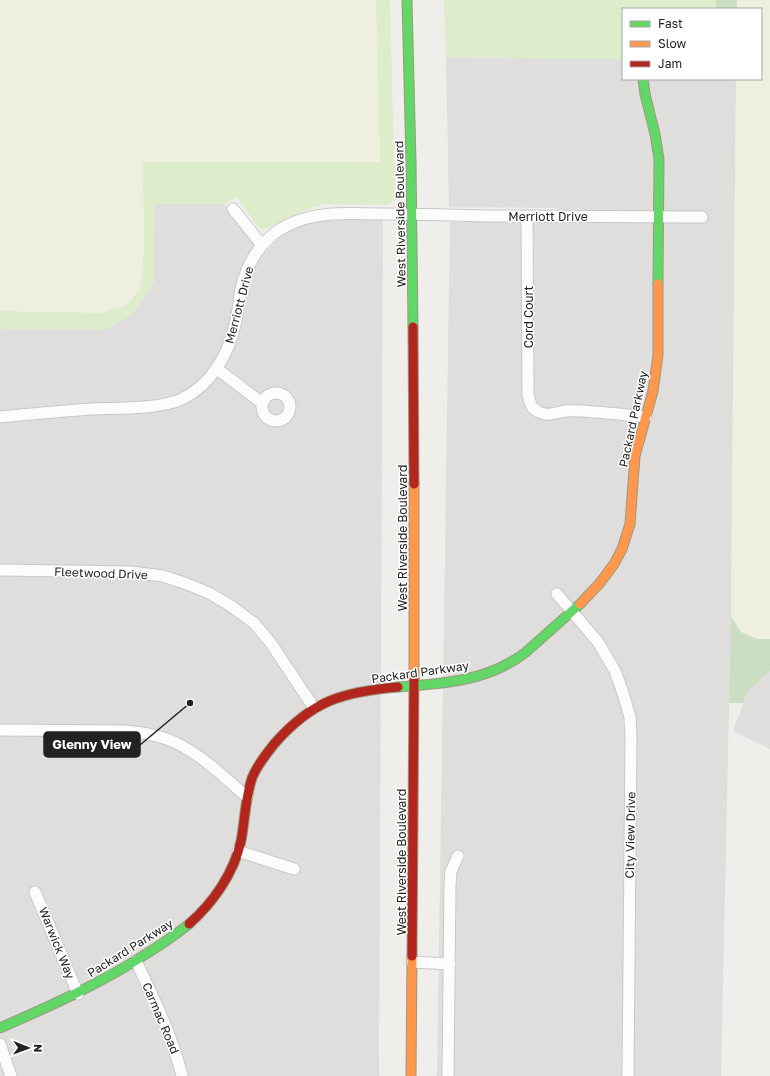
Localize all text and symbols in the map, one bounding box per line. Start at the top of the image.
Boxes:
legend [622,8,762,80]
text: Fast [658,16,683,31]
text: Slow [658,36,686,51]
text: Jam [658,56,682,71]
street label: West Riverside Boulevard [391,141,409,287]
street label: Merriott Drive [508,209,588,224]
street label: Merriott Drive [221,265,257,345]
street label: Cord Court [521,285,536,348]
street label: Packard Parkway [615,369,651,469]
street label: West Riverside Boulevard [395,465,410,611]
street label: Fleetwood Drive [54,564,148,582]
street label: Packard Parkway [370,658,470,686]
callout: Glenny View [44,732,140,757]
text: Glenny View [52,736,132,752]
street label: West Riverside Boulevard [394,789,409,935]
street label: City View Drive [622,791,638,878]
street label: Warwick Way [36,905,78,981]
street label: Packard Parkway [84,915,176,980]
street label: Carmac Road [139,980,183,1056]
north arrow [8,1028,48,1068]
text: N [32,1044,45,1052]

